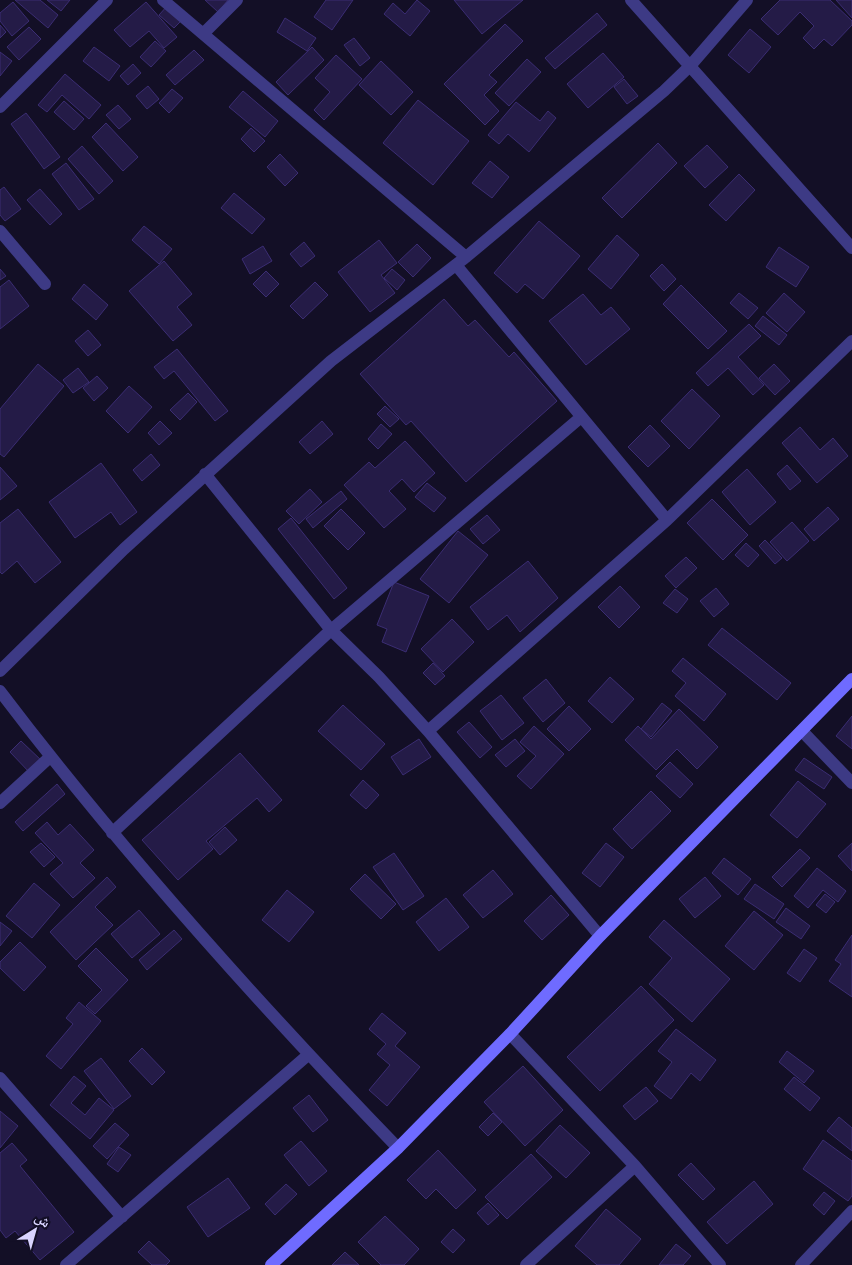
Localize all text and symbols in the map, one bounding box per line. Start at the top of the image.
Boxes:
north arrow [10,1205,60,1255]
text: ش [31,1208,54,1231]

